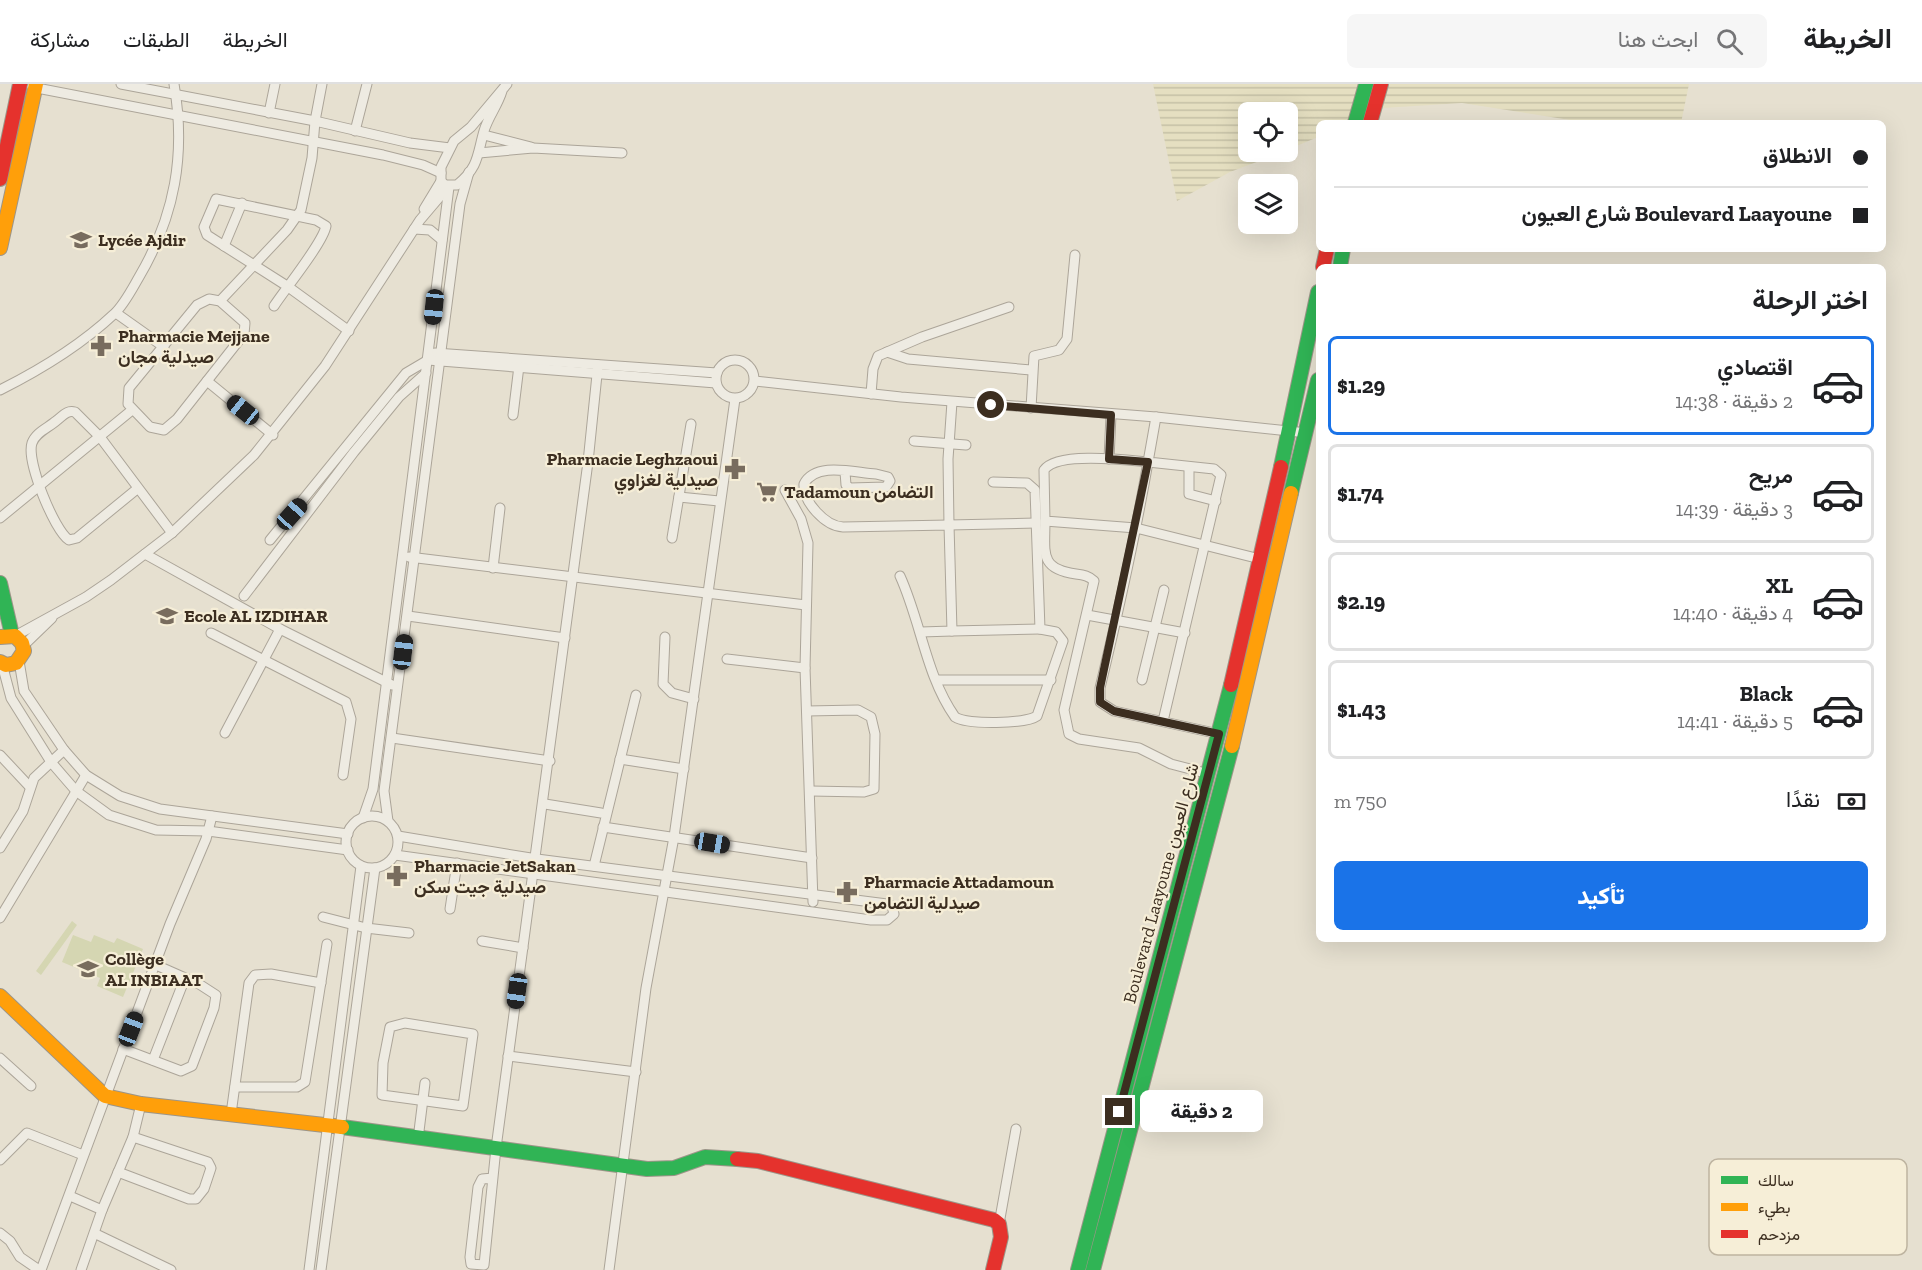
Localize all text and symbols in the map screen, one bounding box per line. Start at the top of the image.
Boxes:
search box [1347,14,1767,68]
text: الخريطة [1803,22,1892,55]
icon: search [1713,25,1746,58]
text: ابحث هنا [1618,26,1698,53]
text: مشاركة [30,27,90,52]
text: الطبقات [123,27,190,52]
text: الخريطة [223,27,288,52]
map controls [1238,102,1298,234]
button: locate [1238,102,1298,162]
text: الانطلاق [1763,142,1832,169]
button: layers [1238,174,1298,234]
text: Boulevard Laayoune شارع العيون [1522,200,1832,227]
school or university icon: Lycée Ajdir [69,228,93,252]
place label: Lycée Ajdir [98,229,186,251]
text: اختر الرحلة [1752,284,1868,316]
car [423,288,445,326]
place label: Pharmacie Mejjane صيدلية مجان [118,325,270,368]
pharmacy icon: Pharmacie Mejjane صيدلية مجان [89,334,113,358]
text: اقتصادي [1717,354,1793,381]
icon: car [1811,359,1865,413]
text: $1.29 [1337,372,1385,399]
text: 2 دقيقة · 14:38 [1675,389,1793,413]
route start [977,391,1004,418]
car [223,392,263,428]
place label: Pharmacie Leghzaoui صيدلية لغزاوي [546,448,719,495]
pharmacy icon: Pharmacie Leghzaoui صيدلية لغزاوي [723,457,747,481]
text: مريح [1749,462,1793,489]
icon: car [1811,467,1865,521]
supermarket icon: Tadamoun التضامن [755,480,779,504]
text: $1.74 [1337,480,1384,507]
place label: Tadamoun التضامن [784,481,934,503]
car [273,495,311,533]
text: 3 دقيقة · 14:39 [1676,497,1793,521]
text: XL [1766,572,1793,599]
icon: car [1811,575,1865,629]
text: $2.19 [1337,588,1385,615]
text: 4 دقيقة · 14:40 [1673,601,1793,625]
school or university icon: Ecole AL IZDIHAR [155,604,179,628]
place label: Ecole AL IZDIHAR [184,605,328,627]
car [392,633,414,671]
text: Black [1739,680,1793,707]
icon: car [1811,683,1865,737]
text: $1.43 [1337,696,1386,723]
text: 5 دقيقة · 14:41 [1677,709,1793,733]
street label: Boulevard Laayoune شارع العيون [1118,760,1205,1006]
icon: cash [1835,785,1868,818]
text: نقدًا [1786,786,1820,813]
text: 750 m [1334,789,1387,813]
car [693,831,731,855]
place label: Pharmacie JetSakan صيدلية جيت سكن [414,855,576,898]
button: تأكيد [1334,861,1868,930]
pharmacy icon: Pharmacie JetSakan صيدلية جيت سكن [385,864,409,888]
place label: Pharmacie Attadamoun صيدلية التضامن [864,871,1054,914]
pharmacy icon: Pharmacie Attadamoun صيدلية التضامن [835,880,859,904]
place label: Collège AL INBIAAT [105,948,204,991]
school or university icon: Collège AL INBIAAT [76,957,100,981]
car [506,972,528,1010]
car [116,1009,146,1049]
callout: 2 دقيقة [1140,1091,1263,1133]
route end [1105,1098,1132,1125]
text: 2 دقيقة [1171,1099,1232,1123]
legend [1709,1159,1907,1255]
text: سالك [1758,1171,1794,1190]
text: بطيء [1758,1198,1790,1221]
text: مزدحم [1758,1225,1800,1245]

